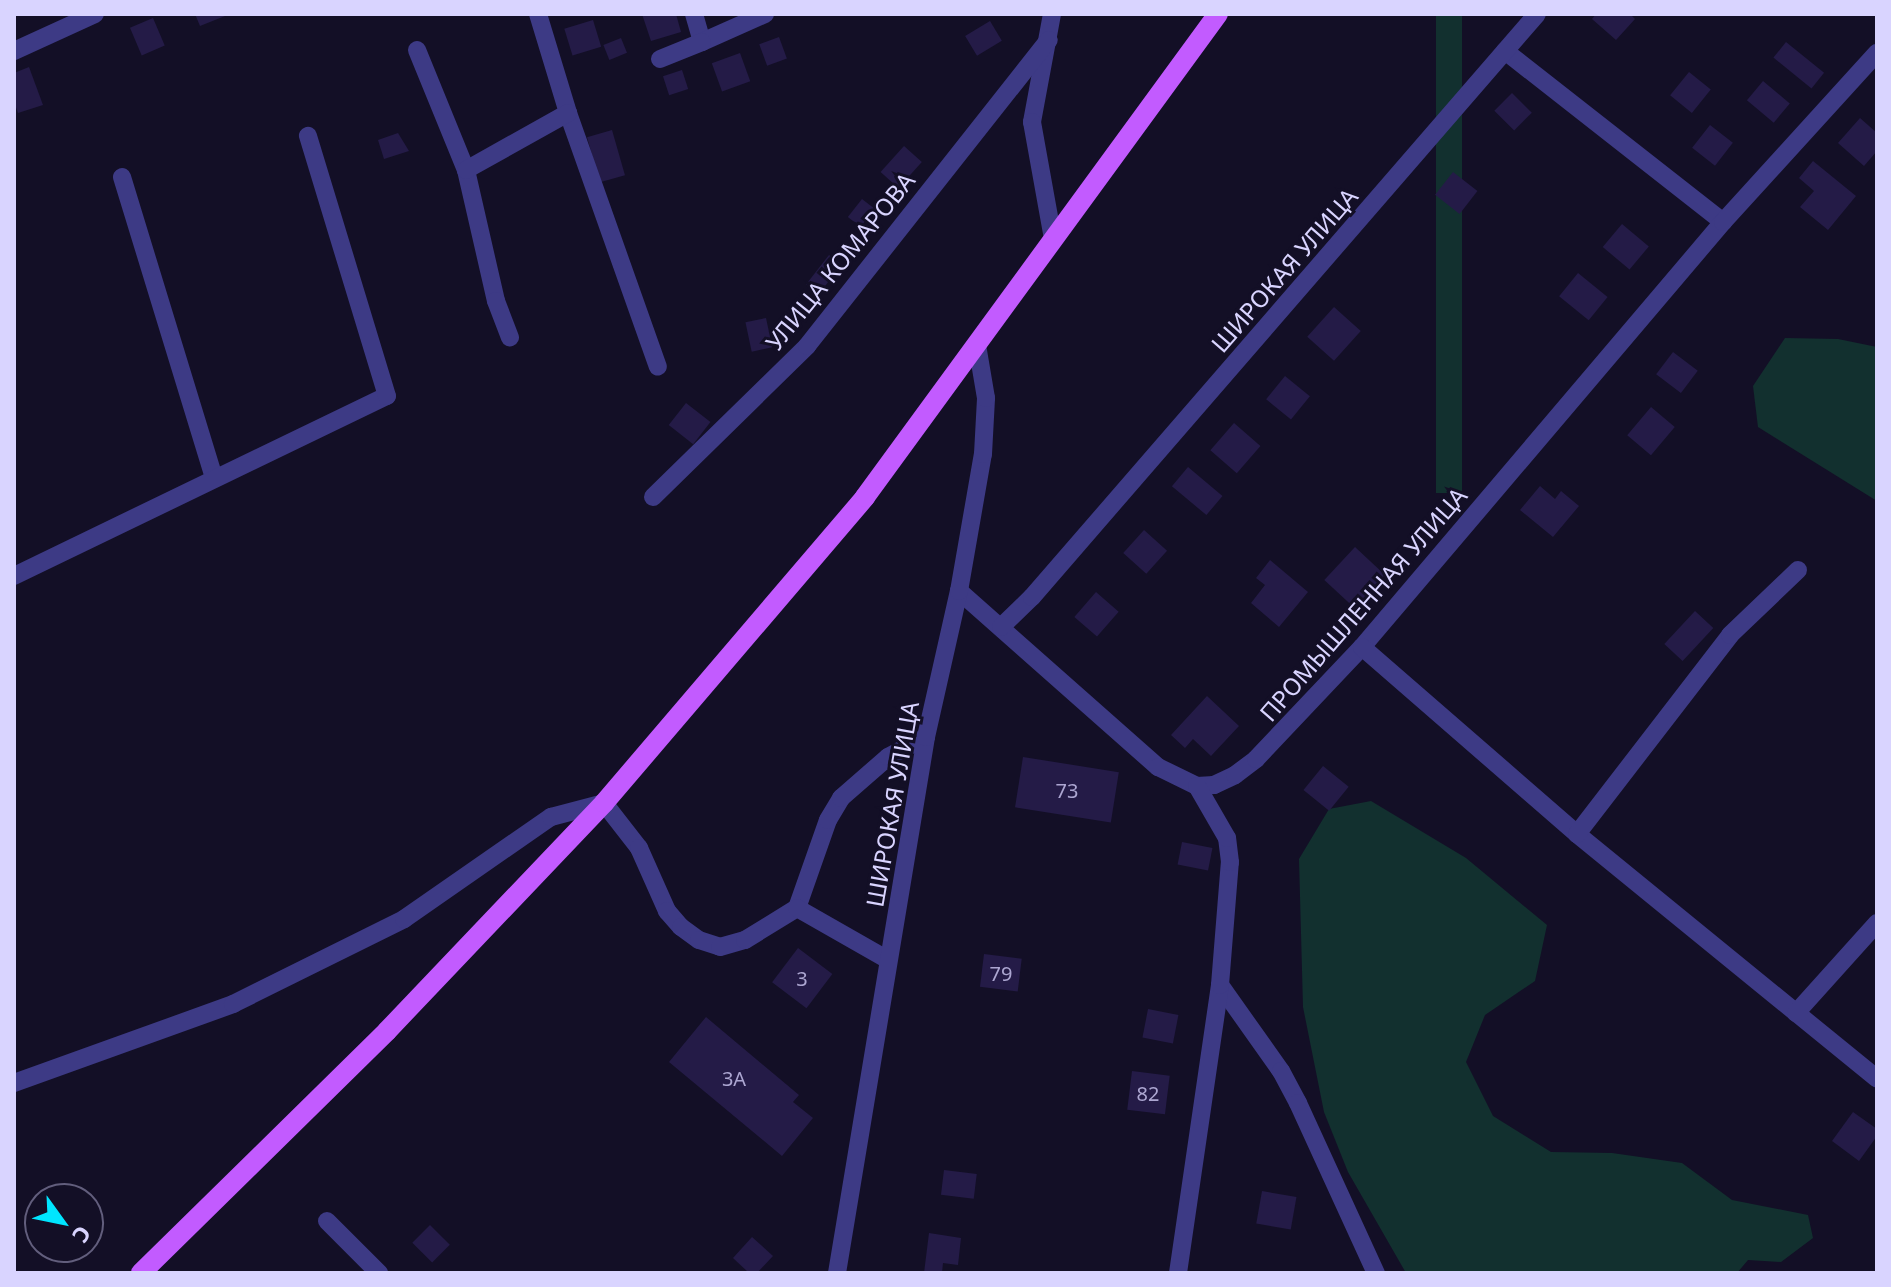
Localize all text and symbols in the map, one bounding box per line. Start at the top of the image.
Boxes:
street label: УЛИЦА КОМАРОВА [759,166,921,356]
street label: ШИРОКАЯ УЛИЦА [1205,182,1363,358]
street label: ПРОМЫШЛЕННАЯ УЛИЦА [1254,481,1472,727]
street label: ШИРОКАЯ УЛИЦА [860,699,924,909]
house number: 73 [1056,778,1078,802]
house number: 79 [990,961,1012,985]
house number: 3 [796,966,808,990]
house number: 3А [722,1066,746,1090]
house number: 82 [1137,1081,1159,1105]
north arrow [24,1183,104,1263]
text: С [66,1221,99,1249]

